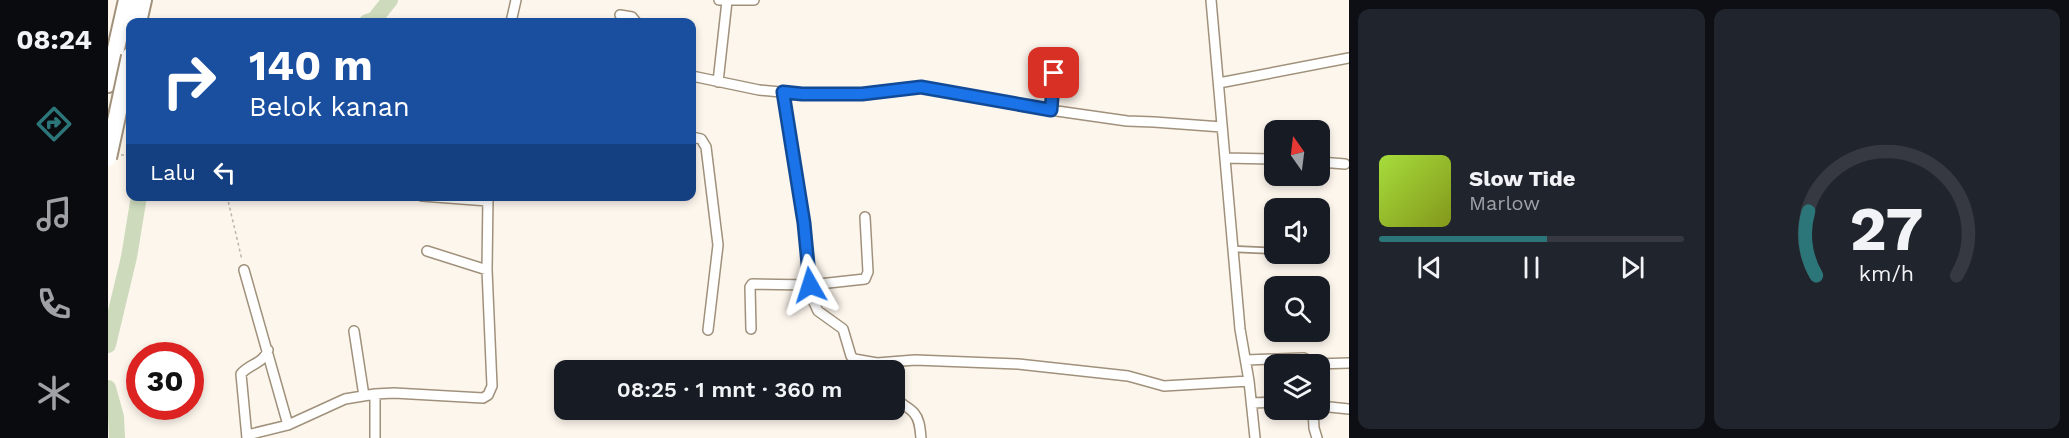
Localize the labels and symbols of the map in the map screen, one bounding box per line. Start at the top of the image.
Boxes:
pin [1028,47,1079,98]
north arrow [1264,120,1330,186]
position arrow [778,253,842,317]
speed limit sign: 30 [126,342,204,420]

